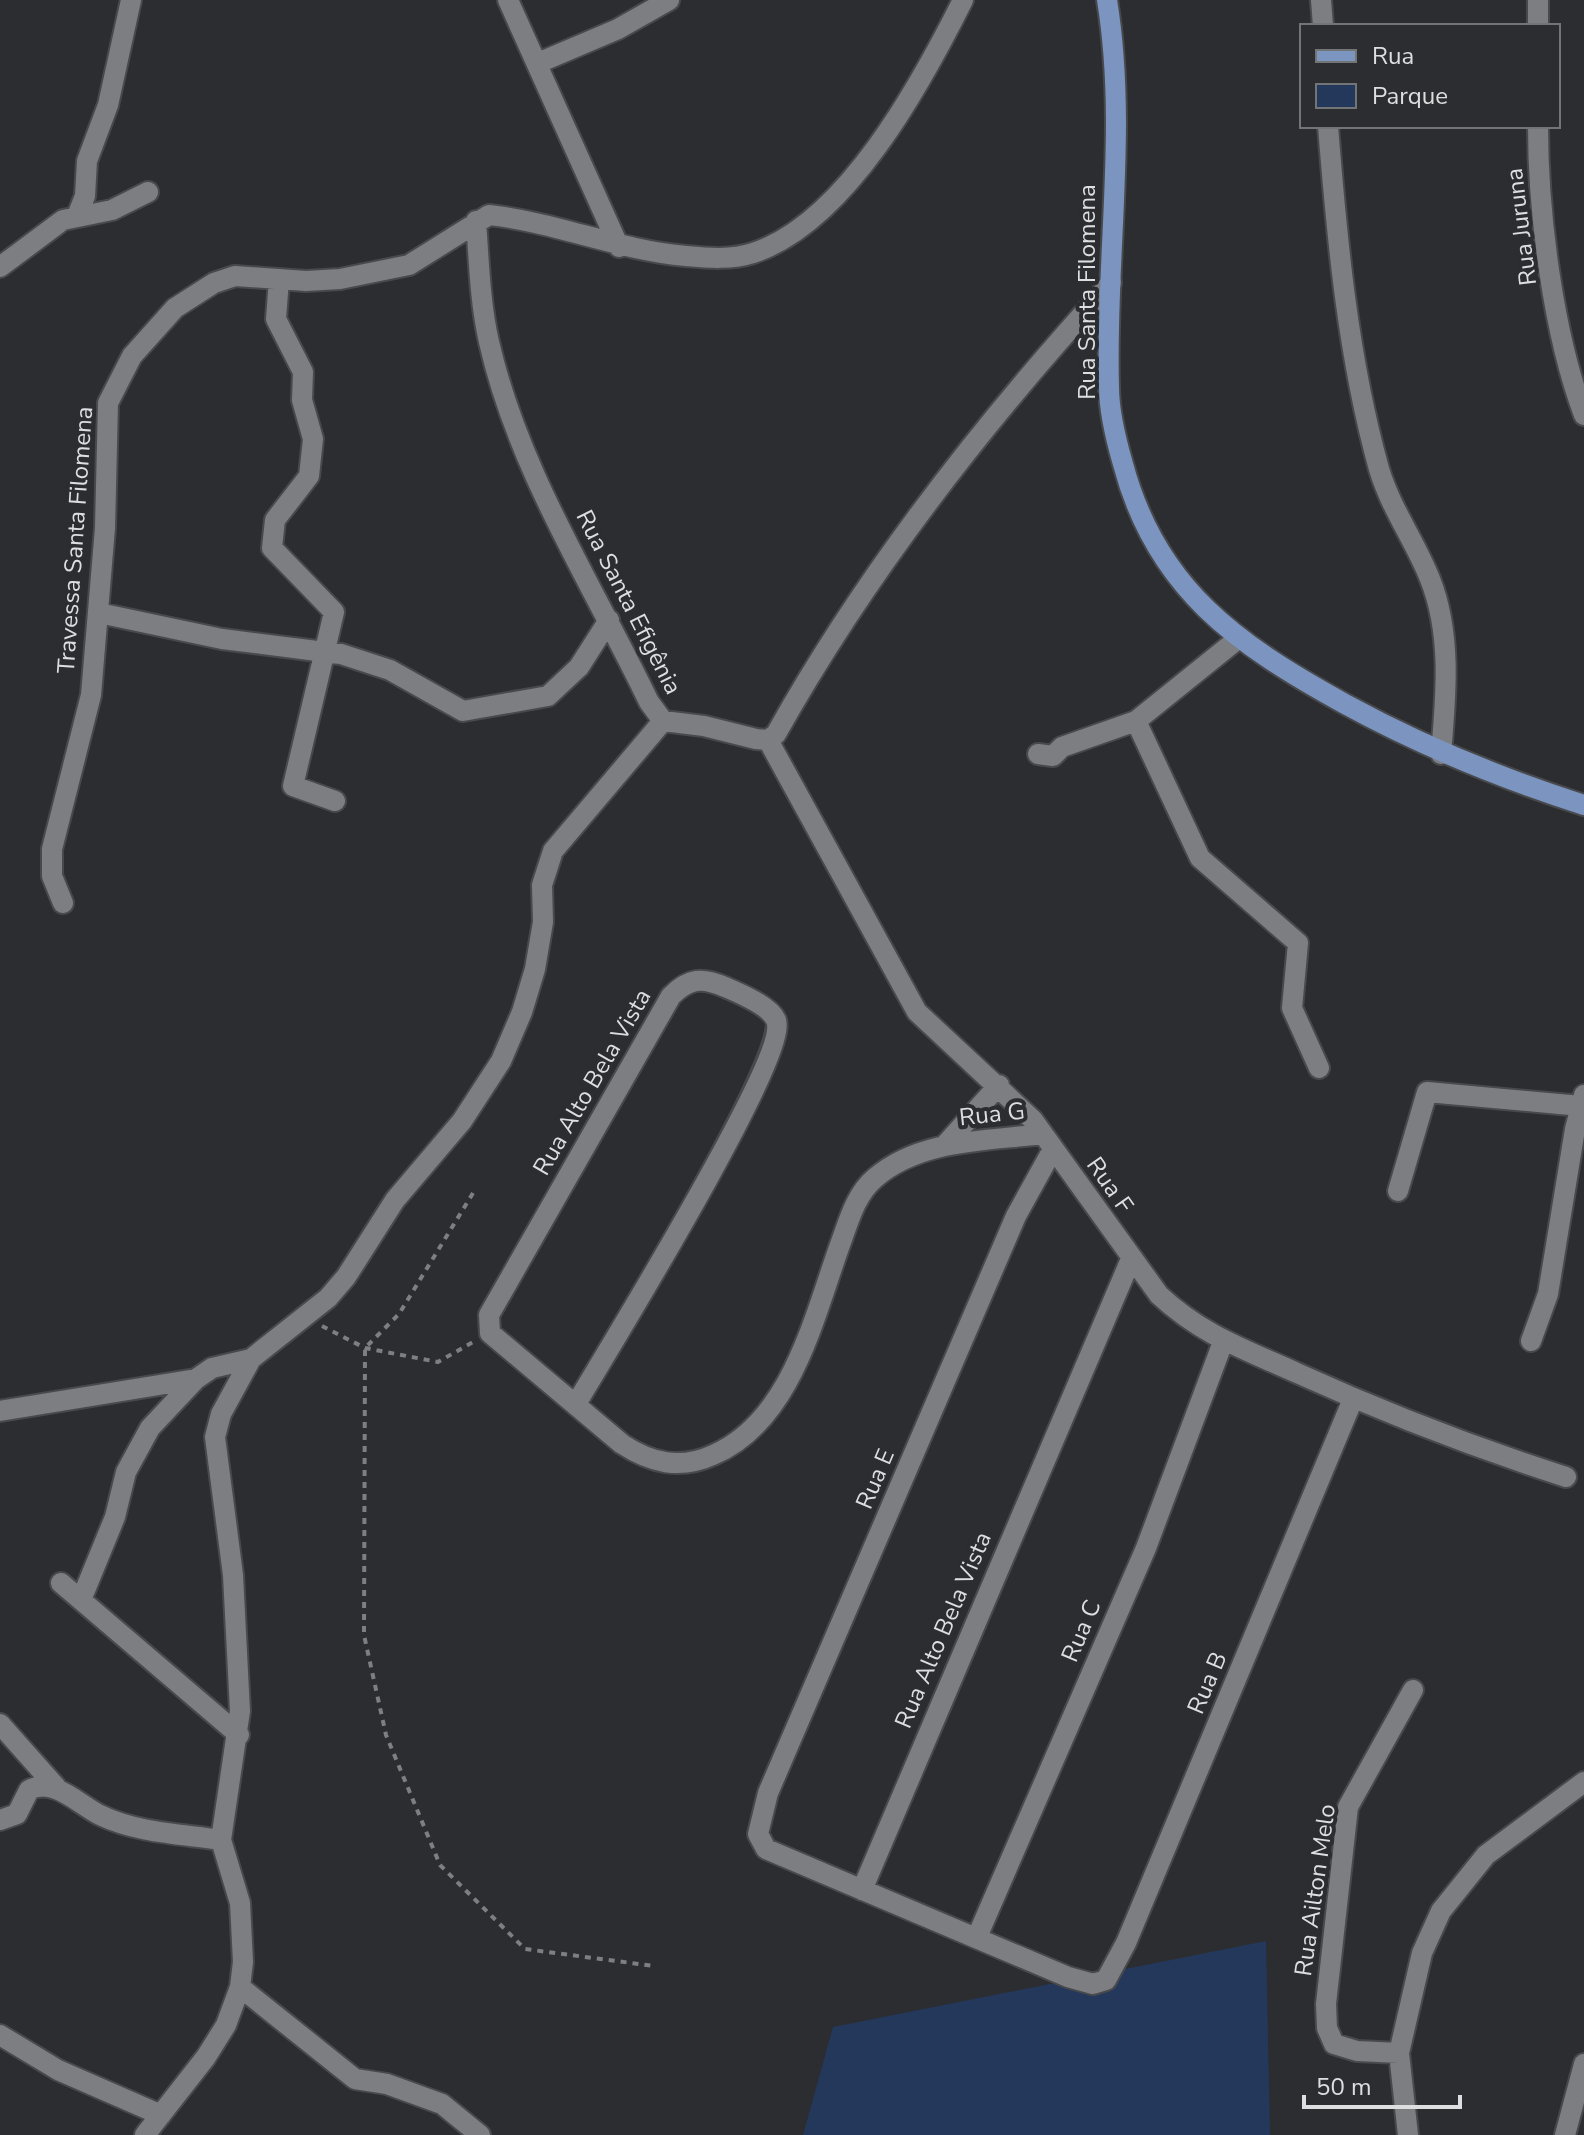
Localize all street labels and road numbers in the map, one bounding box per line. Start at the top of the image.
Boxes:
street label: Rua Juruna [1498,166,1544,288]
street label: Rua Santa Filomena [1071,184,1103,400]
street label: Travessa Santa Filomena [50,405,100,675]
street label: Rua Santa Efigênia [569,504,689,700]
street label: Rua Alto Bela Vista [526,983,658,1181]
street label: Rua G [958,1095,1026,1133]
street label: Rua F [1079,1151,1141,1219]
street label: Rua E [848,1444,902,1514]
street label: Rua Alto Bela Vista [887,1527,999,1733]
street label: Rua C [1054,1595,1108,1667]
street label: Rua B [1180,1647,1234,1719]
street label: Rua Ailton Melo [1287,1802,1343,1978]

